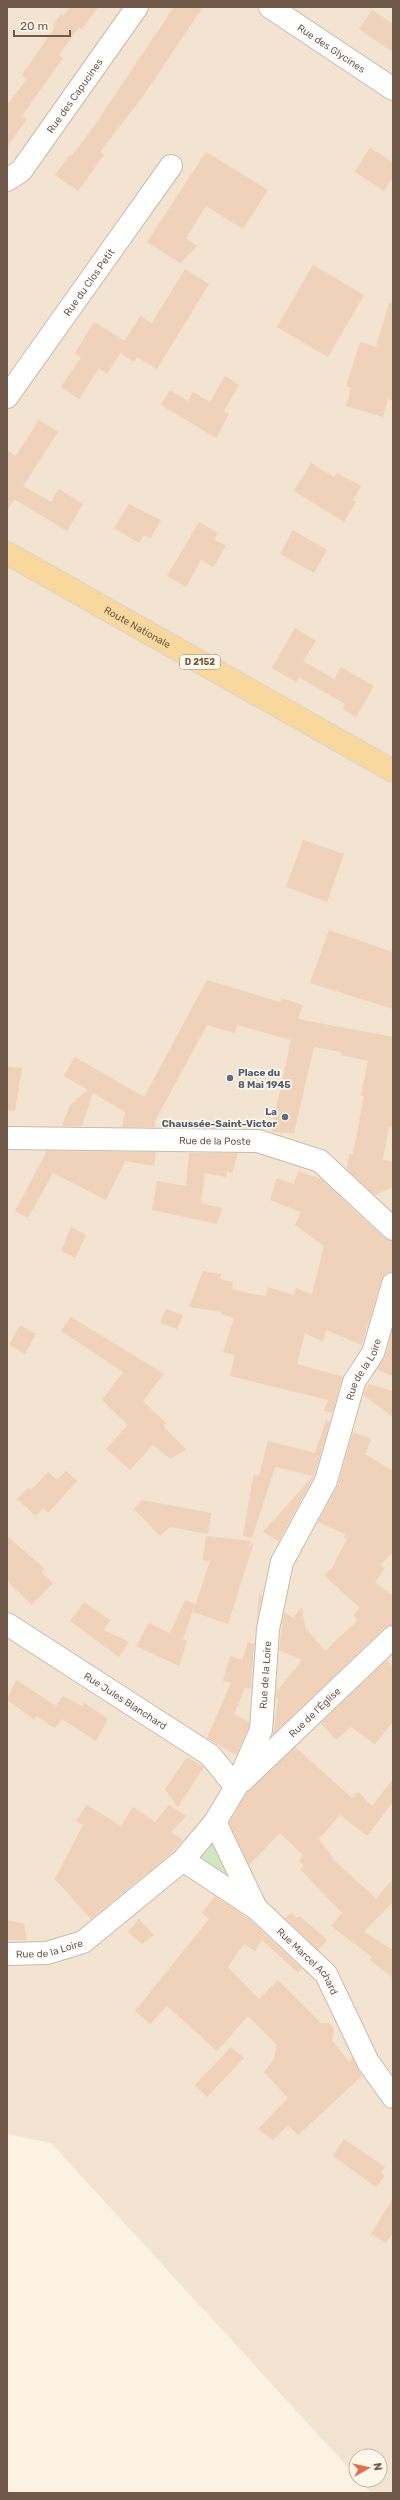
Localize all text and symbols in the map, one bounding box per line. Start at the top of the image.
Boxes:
scale bar [14,12,70,38]
text: 20 m [20,19,48,33]
street label: Rue des Glycines [295,22,367,76]
street label: Rue des Capucines [45,56,106,136]
street label: Rue du Clos Petit [61,247,117,319]
street label: Route Nationale [102,604,173,651]
road number: D 2152 [180,655,220,669]
place label: Place du 8 Mai 1945 [238,1067,291,1091]
marker: Place du 8 Mai 1945 [225,1073,235,1083]
place label: La Chaussée-Saint-Victor [162,1106,277,1130]
marker: La Chaussée-Saint-Victor [280,1112,290,1122]
street label: Rue de la Poste [179,1135,251,1148]
street label: Rue de la Loire [344,1337,384,1402]
street label: Rue de la Loire [257,1640,274,1709]
street label: Rue Jules Blanchard [81,1670,169,1732]
street label: Rue de l'Église [287,1685,344,1740]
street label: Rue Marcel Achard [274,1926,340,1997]
street label: Rue de la Loire [16,1937,85,1961]
north arrow [348,2448,388,2488]
text: N [370,2462,384,2472]

